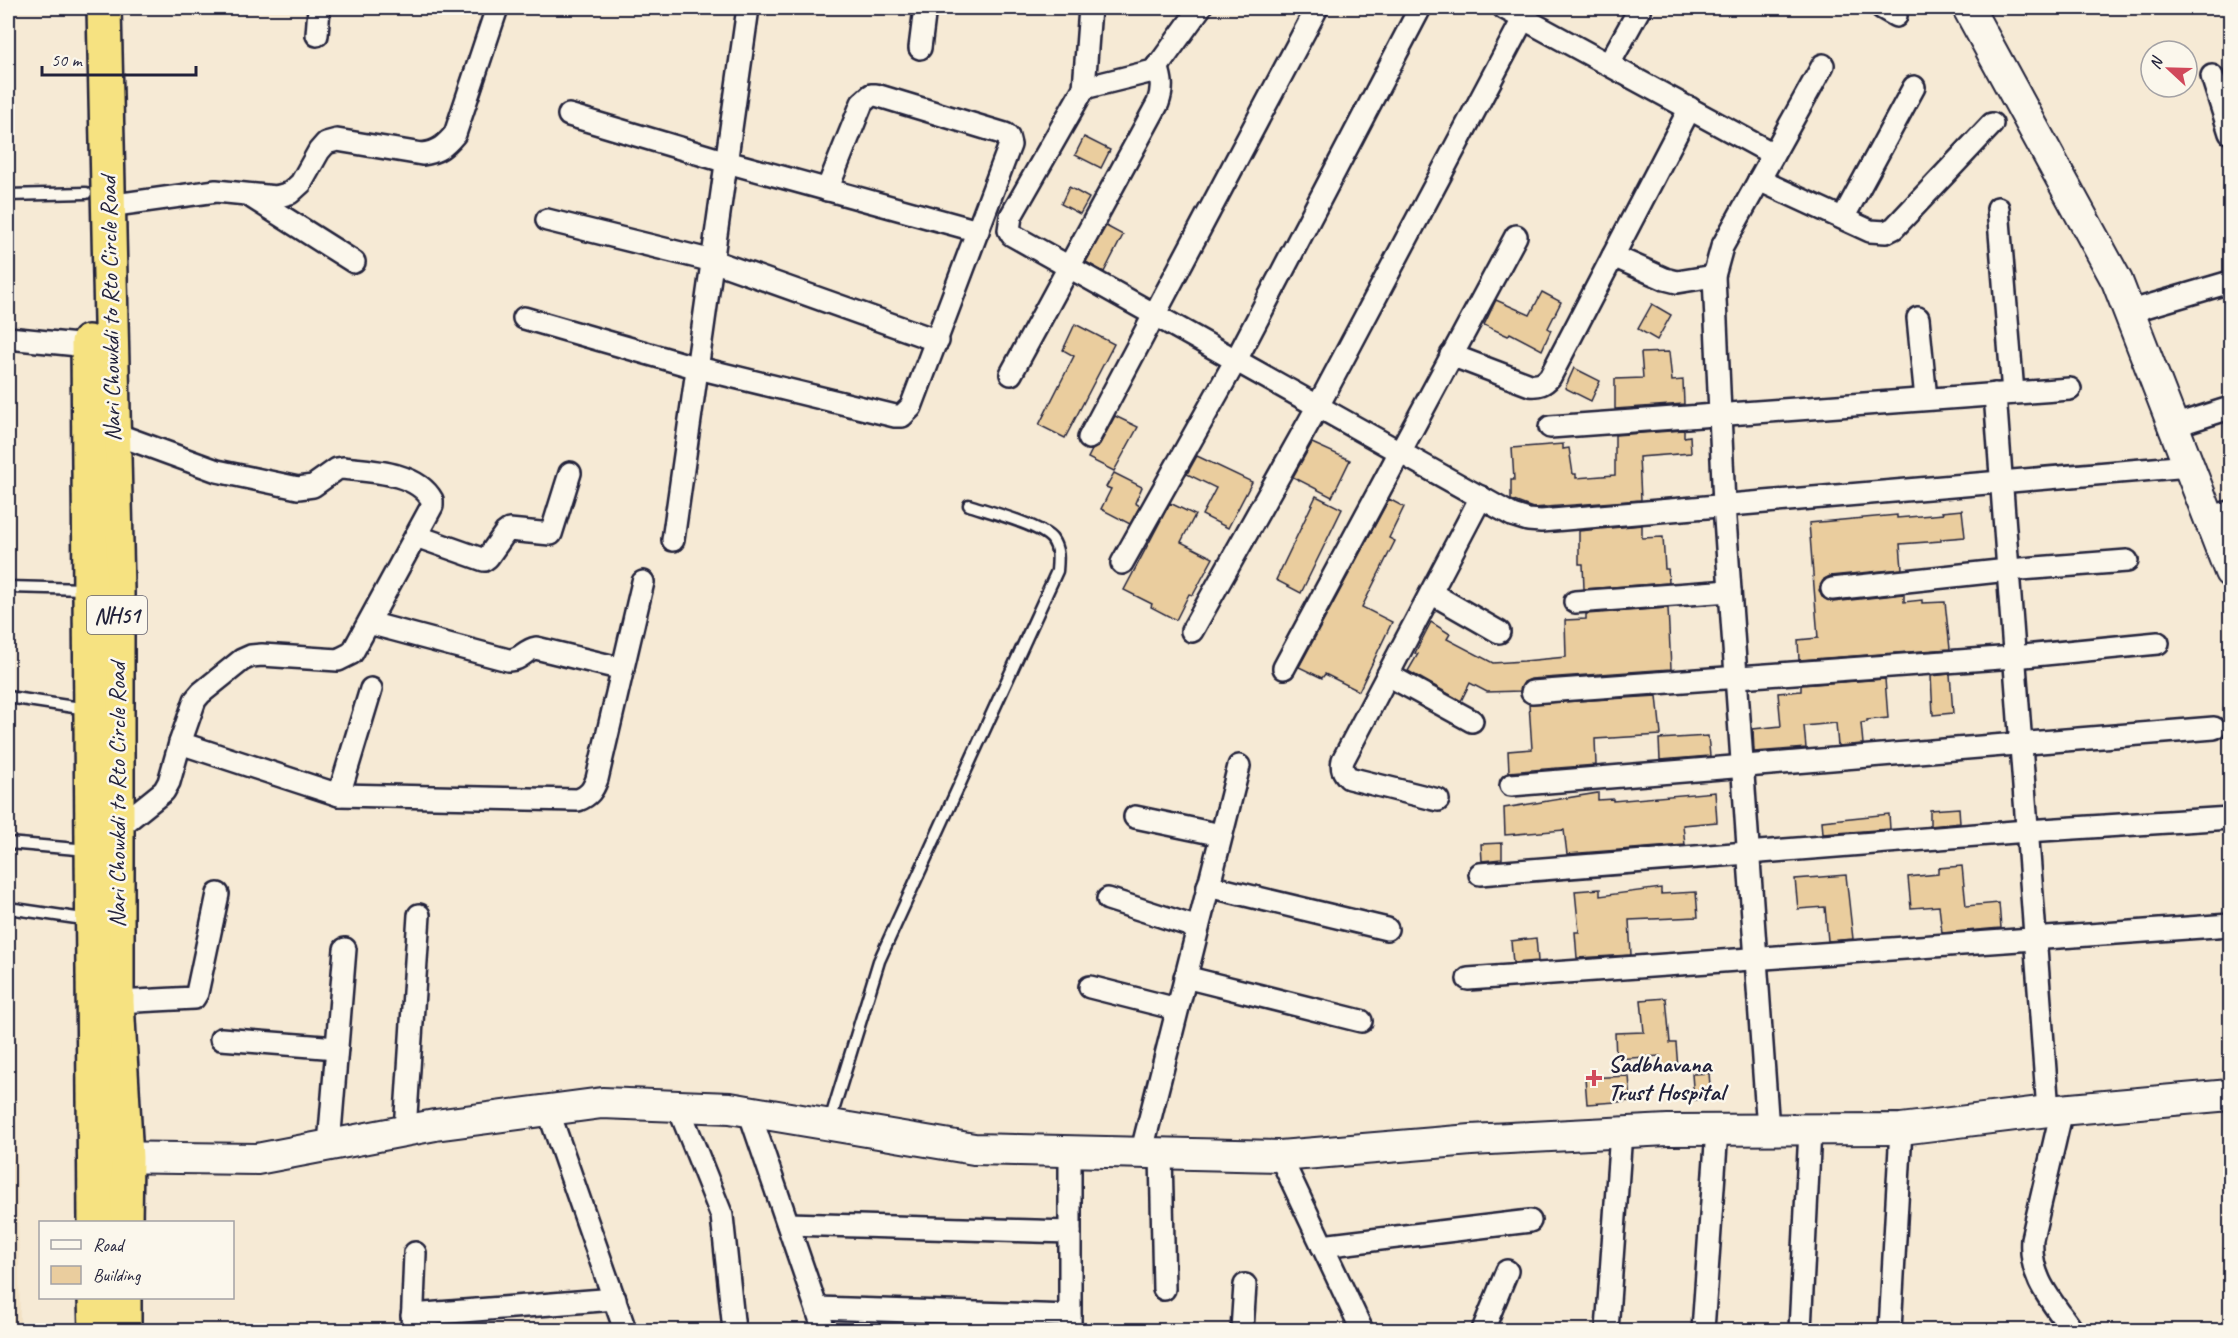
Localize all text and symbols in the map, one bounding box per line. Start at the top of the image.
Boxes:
scale bar [42,39,196,77]
north arrow [2139,39,2199,99]
text: 50 m [51,49,84,71]
text: N [2145,53,2168,72]
street label: Nari Chowkdi to Rto Circle Road [93,172,127,442]
road number: NH51 [87,596,147,634]
street label: Nari Chowkdi to Rto Circle Road [102,659,132,928]
place label: Sadbhavana Trust Hospital [1608,1049,1729,1107]
marker: Sadbhavana Trust Hospital [1585,1069,1603,1087]
legend [39,1221,234,1299]
text: Road [93,1234,126,1256]
text: Building [93,1264,142,1286]

